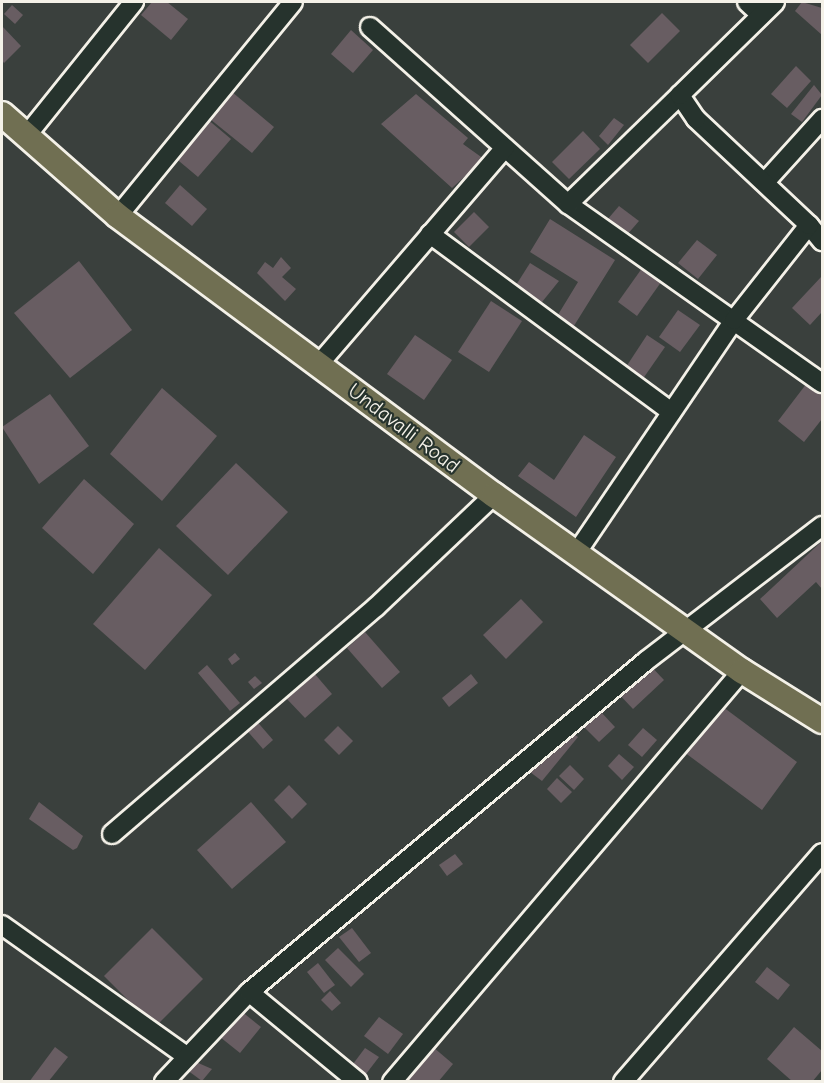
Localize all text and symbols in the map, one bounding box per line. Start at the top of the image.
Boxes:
street label: Undavalli Road [343,378,465,478]

